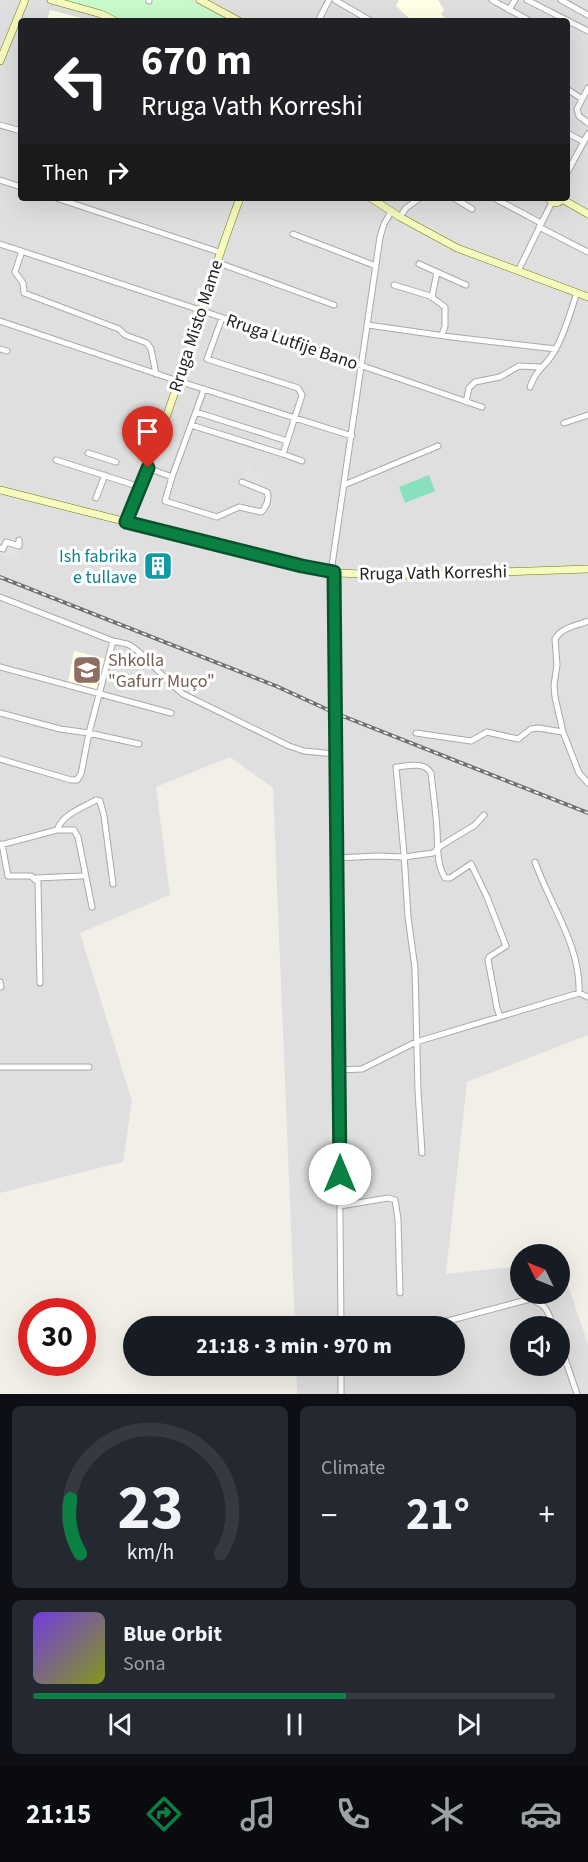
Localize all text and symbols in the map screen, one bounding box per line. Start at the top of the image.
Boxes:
text: 670 m [141,31,252,91]
icon: left [42,42,120,120]
text: Rruga Vath Korreshi [141,87,363,126]
icon: right [101,156,134,189]
text: Then [42,157,89,189]
street label: Rruga Misto Mame [163,257,229,395]
street label: Rruga Lutfije Bano [223,308,361,376]
pin [122,406,173,468]
icon: arrive [131,415,164,448]
place label: Ish fabrika e tullave [59,544,137,590]
building icon: Ish fabrika e tullave [142,550,174,582]
street label: Rruga Vath Korreshi [359,559,507,587]
place label: Shkolla "Gafurr Muço" [108,648,215,694]
school or university icon: Shkolla "Gafurr Muço" [71,654,103,686]
position arrow [308,1142,372,1206]
north arrow [510,1244,570,1304]
map controls [510,1244,570,1376]
speed limit sign: 30 [18,1298,96,1376]
button: sound [510,1316,570,1376]
text: 21:18 · 3 min · 970 m [196,1330,392,1362]
text: Climate [321,1454,385,1482]
text: 23 [117,1464,183,1553]
text: 21° [406,1483,470,1547]
text: − [321,1492,337,1539]
text: + [539,1492,555,1539]
text: km/h [126,1537,174,1568]
text: Blue Orbit [123,1618,222,1650]
text: Sona [123,1650,166,1678]
icon: previous [104,1708,137,1741]
icon: pause [278,1708,311,1741]
icon: next [452,1708,485,1741]
icon: directions [143,1793,185,1835]
icon: music [237,1793,279,1835]
icon: phone [332,1793,374,1835]
icon: climate [426,1793,468,1835]
icon: car [520,1793,562,1835]
text: 21:15 [26,1795,91,1834]

